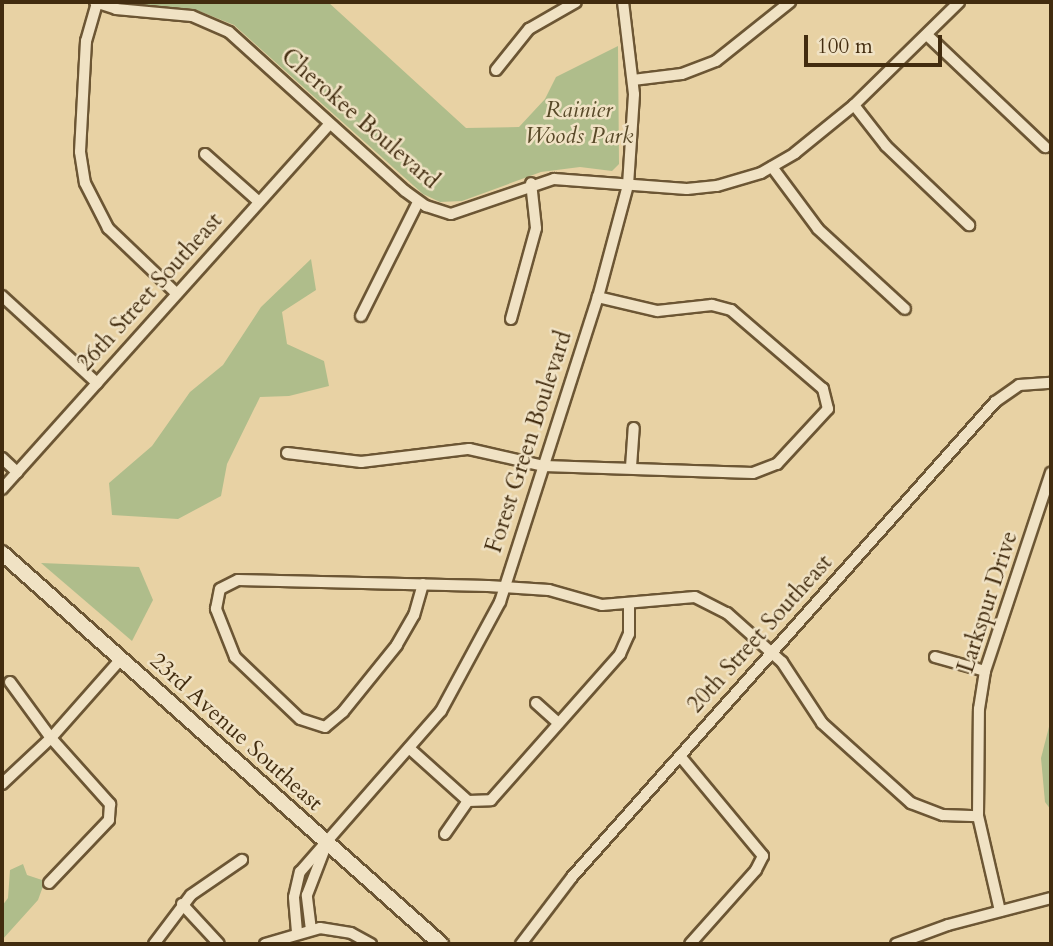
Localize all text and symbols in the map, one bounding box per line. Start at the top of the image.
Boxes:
scale bar [808,21,946,65]
text: 100 m [817,32,873,61]
street label: Cherokee Boulevard [275,43,445,195]
park label: Rainier Woods Park [525,96,633,150]
street label: 26th Street Southeast [72,207,228,377]
street label: Forest Green Boulevard [480,328,578,556]
street label: Larkspur Drive [952,528,1024,676]
street label: 20th Street Southeast [682,549,838,719]
street label: 23rd Avenue Southeast [144,647,328,817]

